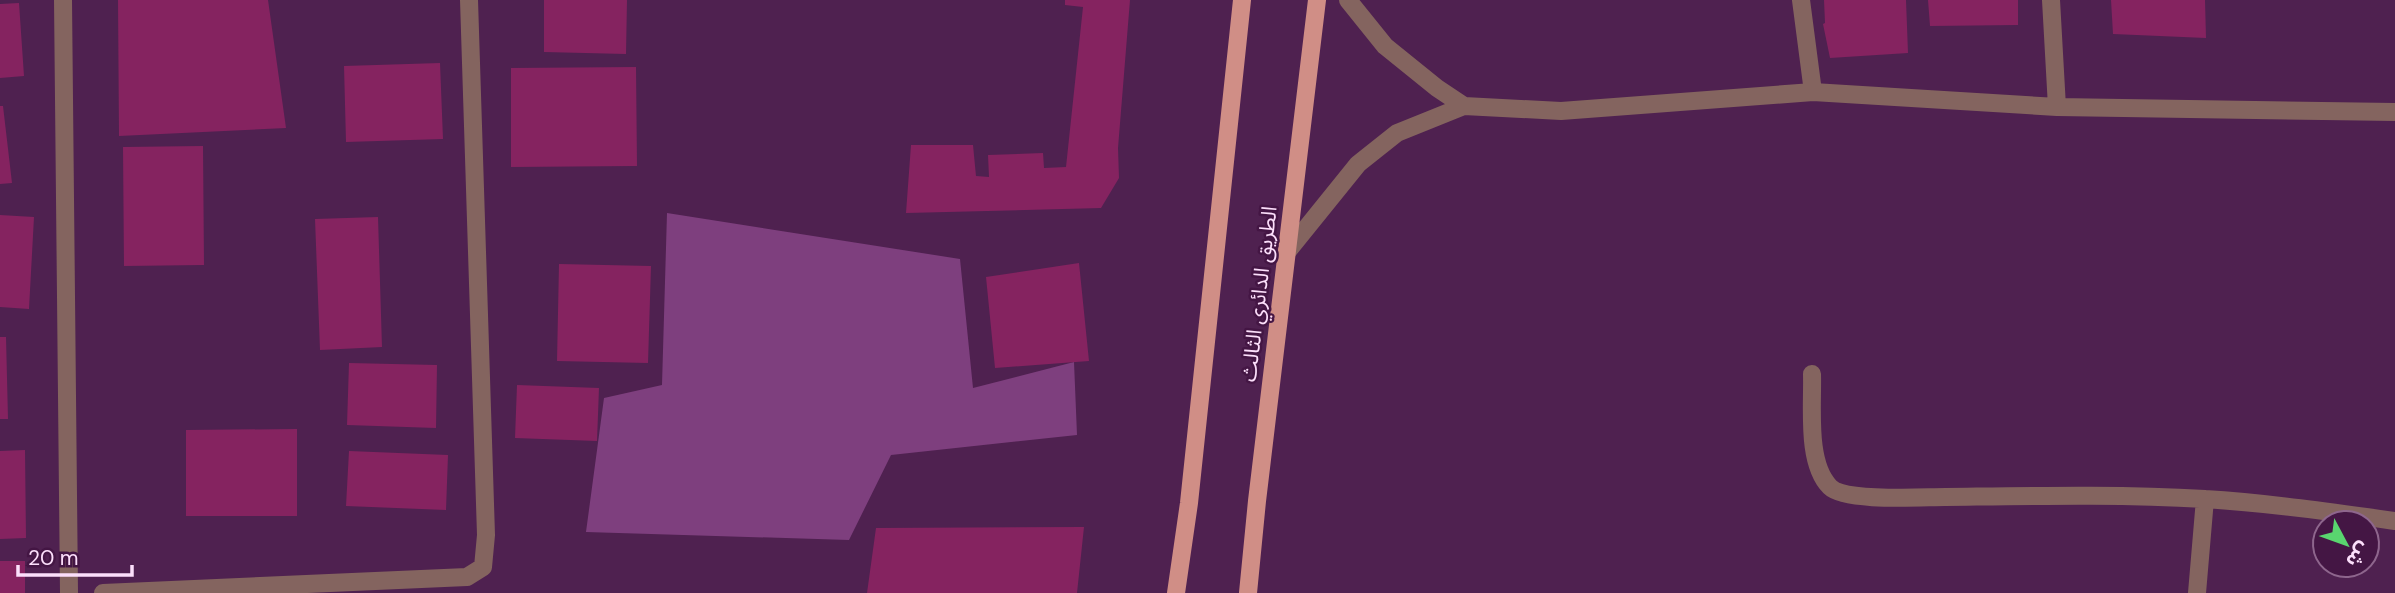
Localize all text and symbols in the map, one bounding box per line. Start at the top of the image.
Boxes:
street label: الطريق الدائري الثالث [1234,205,1286,384]
north arrow [2311,509,2381,579]
scale bar [18,534,131,578]
text: ش [2340,537,2376,573]
text: 20 m [28,544,79,572]

